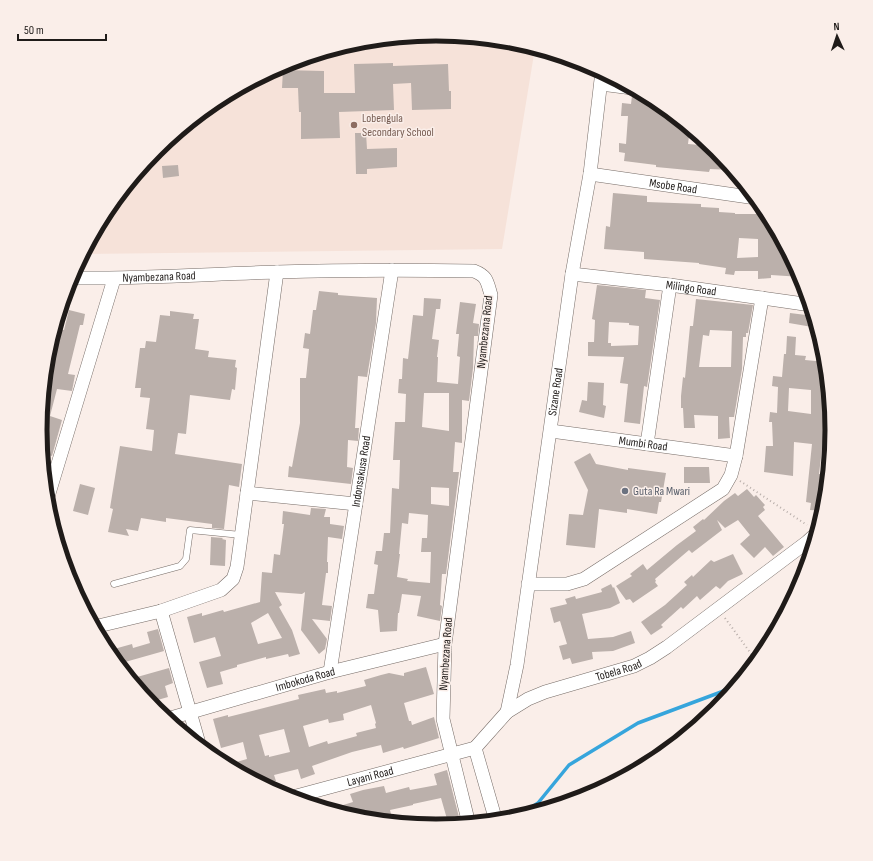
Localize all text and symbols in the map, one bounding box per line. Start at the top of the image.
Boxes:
scale bar [18,16,106,42]
north arrow [817,16,857,56]
text: N [833,20,840,33]
text: 50 m [24,23,44,38]
place label: Lobengula Secondary School [362,111,434,140]
marker: Lobengula Secondary School [349,120,359,130]
street label: Msobe Road [648,175,698,197]
street label: Nyambezana Road [122,268,196,285]
street label: Milingo Road [665,277,717,299]
street label: Nyambezana Road [474,295,496,369]
street label: Sizane Road [545,367,566,417]
street label: Mumbi Road [618,433,668,454]
street label: Indonsakusa Road [348,435,374,508]
place label: Guta Ra Mwari [633,484,690,499]
marker: Guta Ra Mwari [620,486,630,496]
street label: Nyambezana Road [436,617,456,691]
street label: Tobela Road [594,656,644,684]
street label: Imbokoda Road [274,664,337,695]
street label: Layani Road [345,763,395,790]

